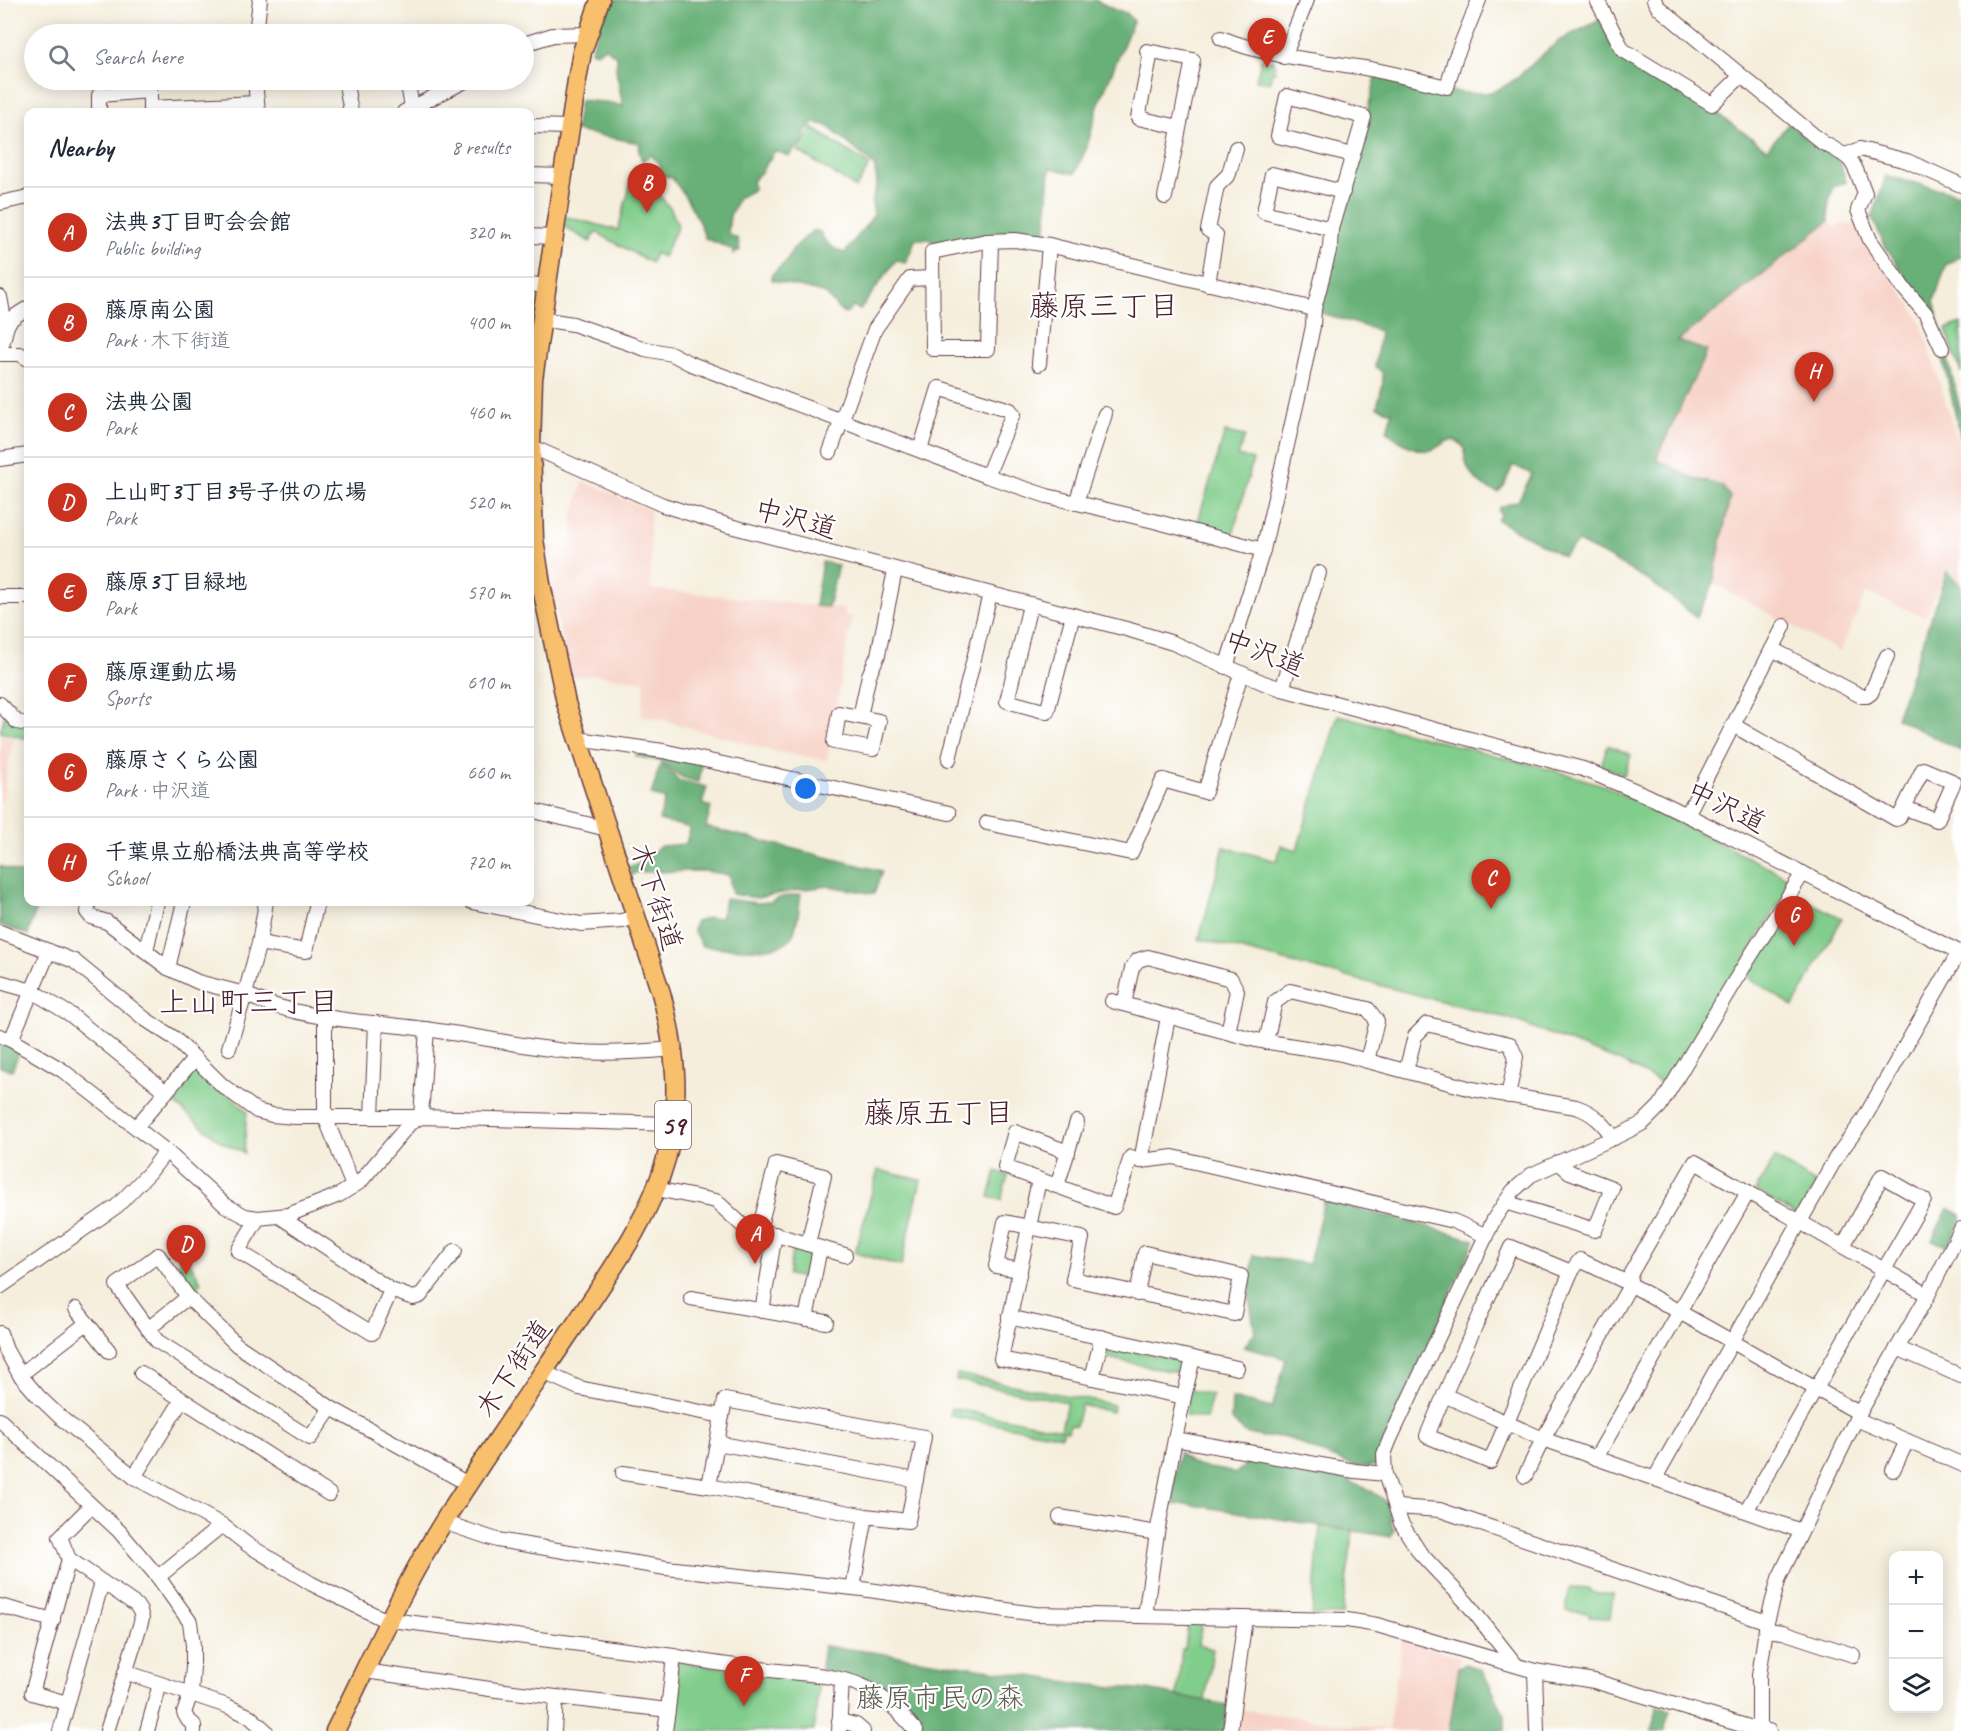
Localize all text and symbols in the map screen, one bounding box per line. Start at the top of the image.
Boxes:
pin: E [1248,19,1286,68]
search box [24,24,534,90]
icon: search [45,41,78,74]
text: Search here [93,43,183,71]
text: Nearby [48,131,113,164]
text: 8 results [451,135,510,160]
pin: B [628,164,666,213]
text: 法典3丁目町会会館 [105,208,291,236]
text: A [62,220,73,245]
text: 320 m [467,220,510,245]
text: Public building [105,236,200,261]
district label: 藤原三丁目 [1029,287,1179,325]
text: 藤原南公園 [105,296,215,324]
text: B [62,310,73,335]
text: 400 m [467,310,510,335]
text: Park · 木下街道 [105,328,230,353]
pin: H [1794,352,1834,402]
text: 法典公園 [105,388,193,416]
text: C [63,400,72,425]
text: 460 m [467,400,510,425]
text: Park [105,416,137,441]
text: 上山町3丁目3号子供の広場 [105,478,367,506]
text: D [62,490,73,515]
text: 520 m [467,490,510,515]
street label: 中沢道 [751,491,841,546]
text: Park [105,506,137,531]
text: 藤原3丁目緑地 [105,568,247,596]
text: E [62,580,73,605]
text: 570 m [467,580,510,605]
text: Park [105,596,137,621]
street label: 中沢道 [1219,621,1310,684]
text: 藤原運動広場 [105,658,237,686]
text: F [63,670,72,695]
text: 610 m [467,670,510,695]
text: Sports [105,686,150,711]
text: 藤原さくら公園 [105,746,259,774]
text: G [63,760,72,785]
text: 660 m [467,760,510,785]
street label: 中沢道 [1681,772,1772,841]
your location [791,774,820,803]
text: Park · 中沢道 [105,778,210,803]
street label: 木下街道 [623,837,690,955]
text: 千葉県立船橋法典高等学校 [105,838,369,866]
text: H [62,850,73,875]
text: 720 m [467,850,510,875]
pin: C [1472,860,1510,909]
text: School [105,866,148,891]
pin: G [1774,896,1814,946]
district label: 上山町三丁目 [159,983,339,1021]
district label: 藤原五丁目 [864,1094,1014,1132]
road number: 59 [655,1101,691,1149]
pin: A [736,1214,774,1264]
pin: D [166,1226,206,1275]
street label: 木下街道 [468,1312,559,1424]
map controls [1889,1551,1943,1713]
button: + [1889,1551,1943,1605]
button: − [1889,1605,1943,1659]
pin: F [724,1656,764,1706]
button: layers [1889,1659,1943,1713]
park label: 藤原市民の森 [856,1680,1024,1715]

